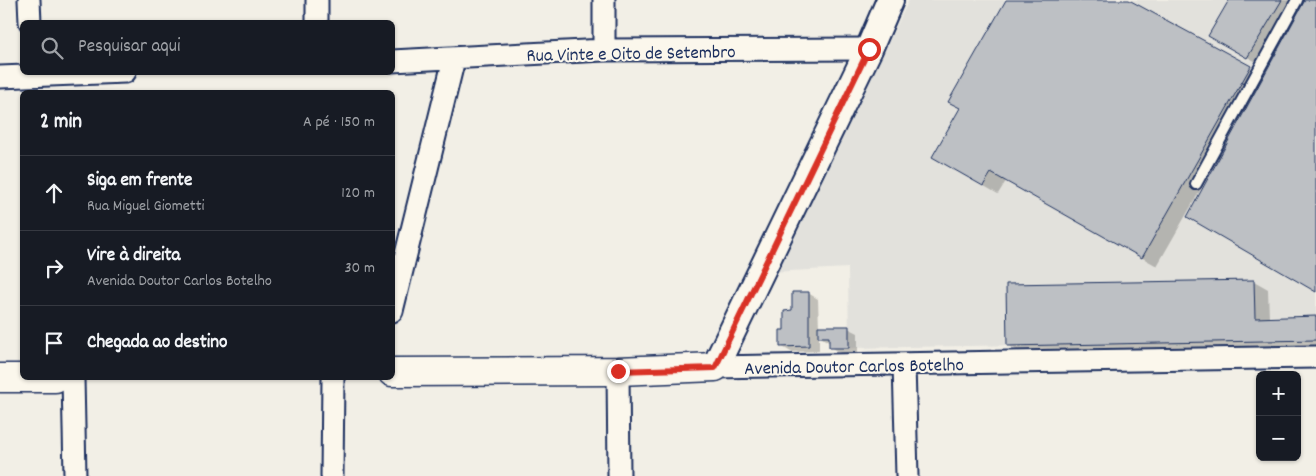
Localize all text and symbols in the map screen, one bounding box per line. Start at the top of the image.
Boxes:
search box [20,20,395,75]
icon: search [38,34,66,62]
text: Pesquisar aqui [78,34,180,61]
route start [858,38,881,61]
street label: Rua Vinte e Oito de Setembro [526,40,736,71]
text: 2 min [40,108,82,138]
text: A pé · 150 m [303,111,375,134]
text: Siga em frente [87,168,192,195]
icon: ahead [40,179,68,207]
text: 120 m [341,182,375,205]
text: Rua Miguel Giometti [87,195,204,218]
text: Vire à direita [87,243,180,270]
icon: right [40,254,68,282]
text: 30 m [345,257,375,280]
text: Avenida Doutor Carlos Botelho [87,270,272,293]
icon: arrive [40,329,68,357]
text: Chegada ao destino [87,330,228,357]
street label: Avenida Doutor Carlos Botelho [744,353,964,384]
route end [607,360,630,383]
map controls [1256,371,1301,461]
button: + [1256,371,1301,416]
button: − [1256,416,1301,461]

